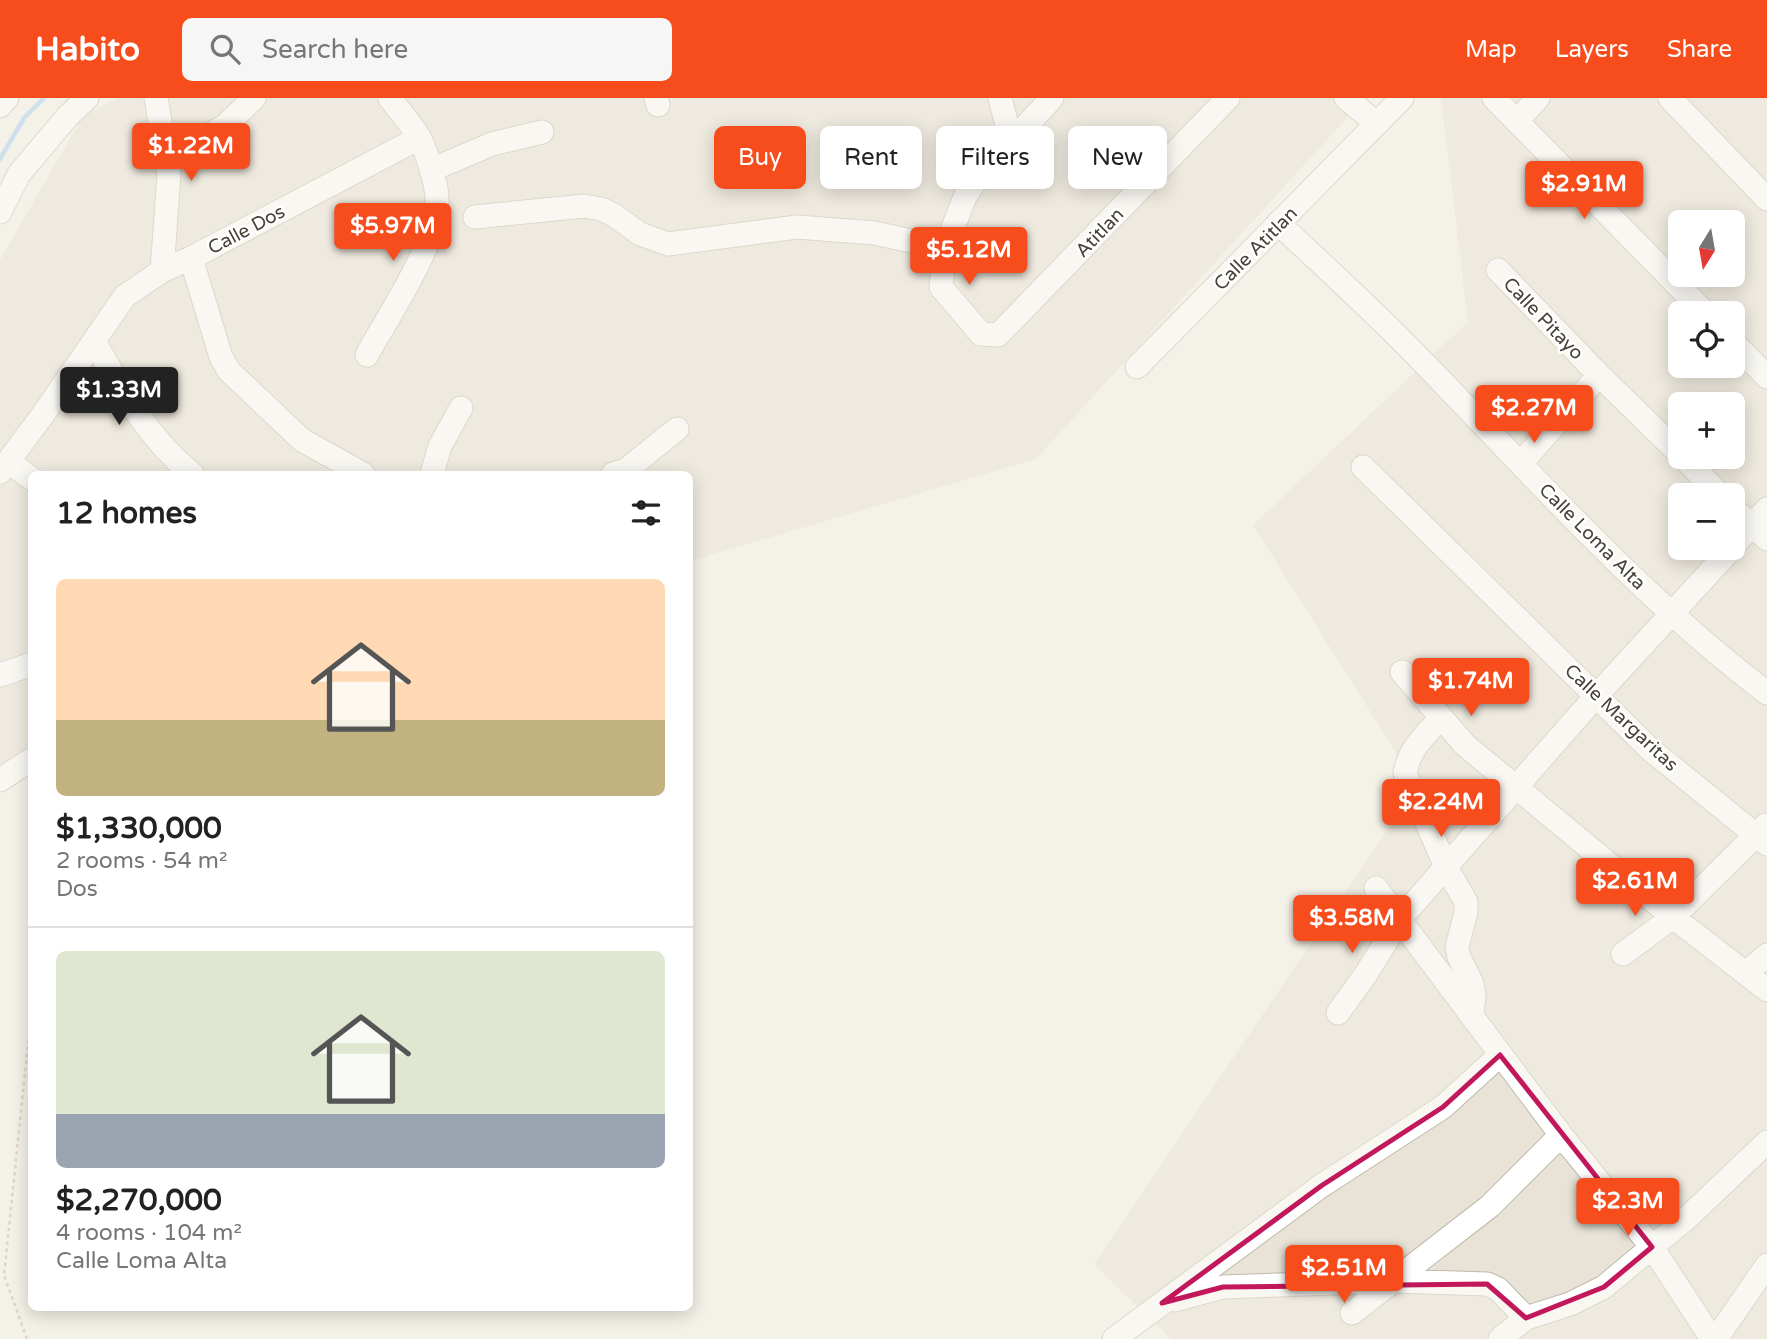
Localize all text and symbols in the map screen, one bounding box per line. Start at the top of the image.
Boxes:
search box [182,18,672,81]
text: Habito [35,30,140,69]
icon: search [206,30,244,68]
text: Search here [262,34,408,65]
text: Map [1465,35,1517,64]
text: Layers [1555,35,1629,64]
text: Share [1667,35,1732,64]
pin: $1.22M [134,123,248,183]
chip: Buy [714,126,806,189]
chip: Rent [820,126,922,189]
chip: Filters [936,126,1054,189]
chip: New [1068,126,1167,189]
text: $1.22M [148,132,234,160]
pin: $2.91M [1527,162,1641,221]
text: $2.91M [1541,170,1627,198]
street label: Calle Dos [204,201,289,259]
street label: Calle Atitlan [1209,202,1302,295]
street label: Atitlan [1071,203,1128,262]
pin: $5.97M [336,204,450,263]
north arrow [1668,210,1745,287]
map controls [1668,210,1745,560]
text: $5.97M [350,212,436,240]
pin: $5.12M [912,228,1026,287]
text: $5.12M [926,236,1012,264]
street label: Calle Pitayo [1499,273,1588,364]
button: locate [1668,301,1745,378]
pin: $1.33M [62,368,176,427]
text: $1.33M [76,376,162,404]
pin: $2.27M [1477,386,1591,445]
button: + [1668,392,1745,469]
text: $2.27M [1491,394,1577,422]
street label: Calle Loma Alta [1535,479,1650,594]
button: − [1668,483,1745,560]
icon: filters [627,494,665,532]
text: 12 homes [56,495,197,532]
icon: home [298,624,424,750]
pin: $1.74M [1414,658,1528,718]
street label: Calle Margaritas [1560,660,1683,776]
text: $1.74M [1428,667,1514,695]
pin: $2.24M [1384,780,1498,839]
text: $2.24M [1398,788,1484,816]
text: $1,330,000 [56,810,222,847]
text: 2 rooms · 54 m² [56,847,227,875]
pin: $2.61M [1578,858,1692,918]
text: $2.61M [1592,867,1678,895]
text: Dos [56,875,98,903]
pin: $3.58M [1295,896,1409,955]
text: $3.58M [1309,904,1395,932]
icon: home [298,996,424,1122]
pin: $2.3M [1579,1178,1677,1238]
text: $2,270,000 [56,1182,222,1219]
text: $2.3M [1592,1187,1664,1215]
text: 4 rooms · 104 m² [56,1219,242,1247]
pin: $2.51M [1287,1246,1401,1305]
text: Calle Loma Alta [56,1247,227,1275]
text: $2.51M [1301,1254,1387,1282]

